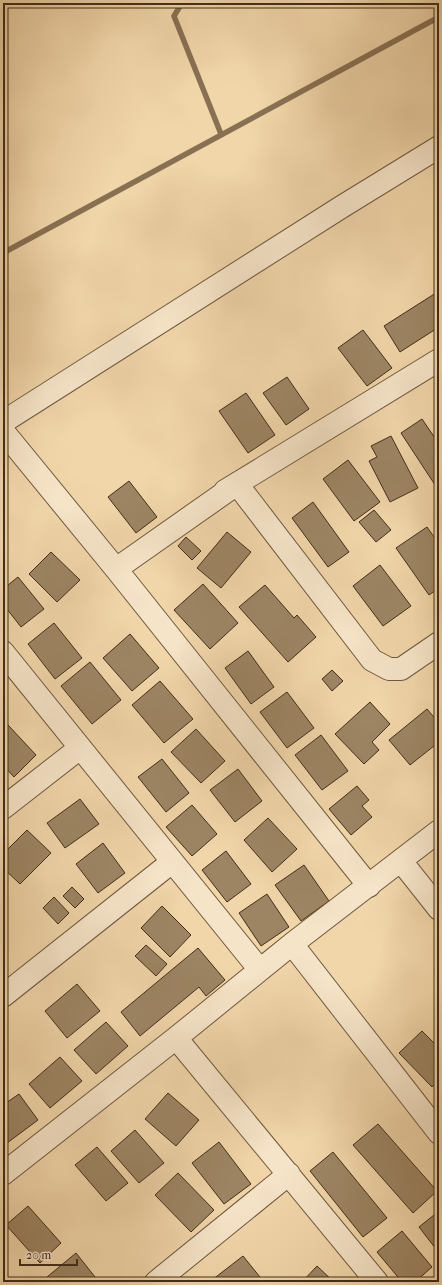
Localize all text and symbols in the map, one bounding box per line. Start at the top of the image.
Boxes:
scale bar [20,1241,77,1267]
text: 20 m [26,1248,51,1262]

